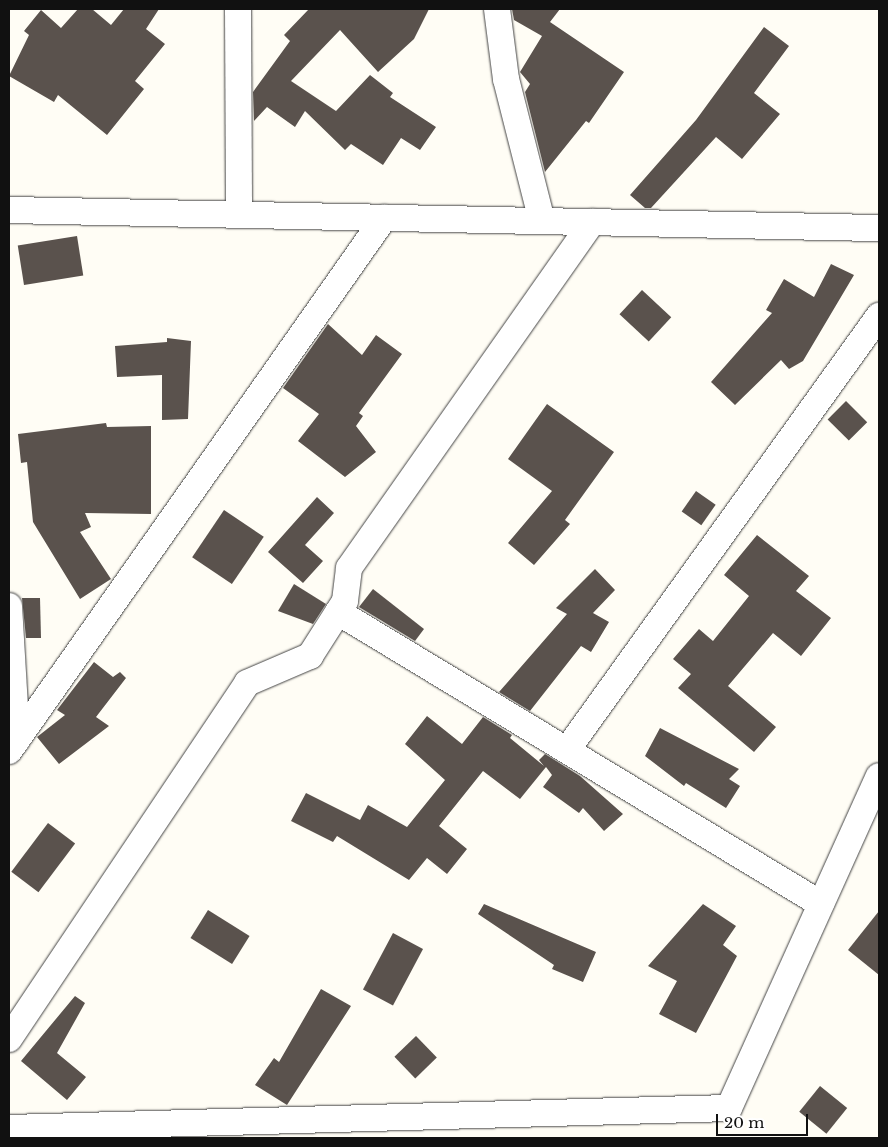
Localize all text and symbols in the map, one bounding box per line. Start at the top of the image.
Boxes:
scale bar [718,1104,810,1136]
text: 20 m [724,1113,764,1132]

